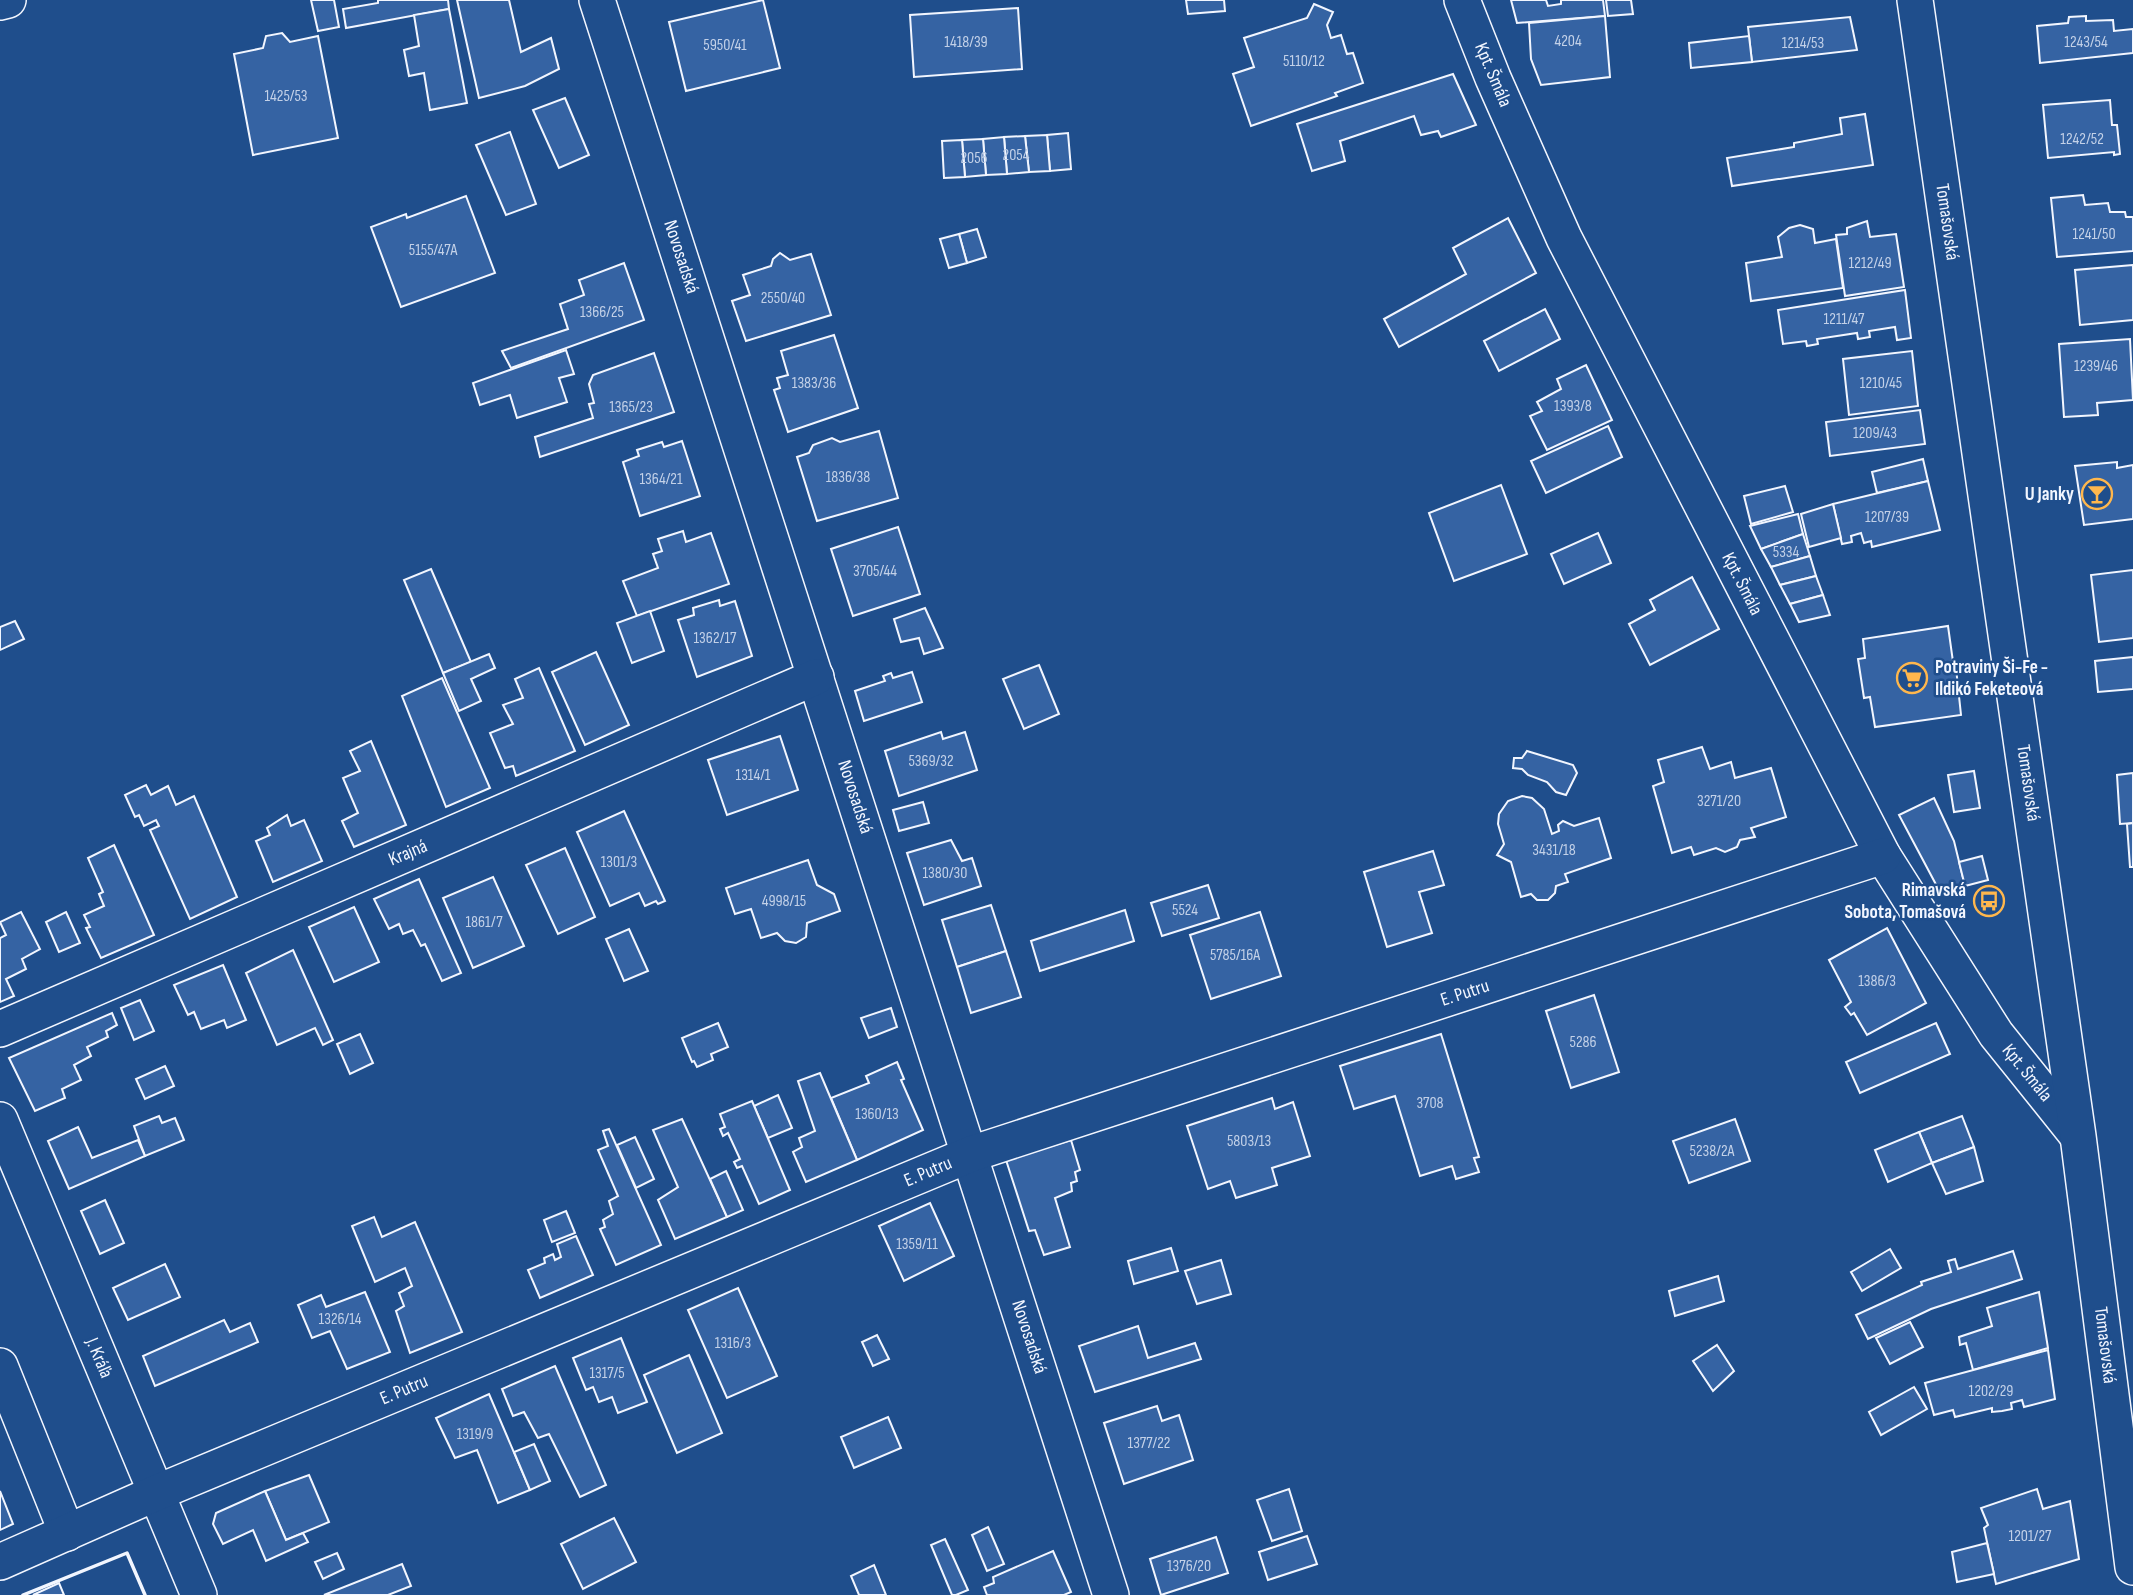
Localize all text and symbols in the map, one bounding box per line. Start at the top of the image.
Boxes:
house number: 4204 [1554,32,1582,51]
house number: 1418/39 [944,33,988,52]
house number: 1243/54 [2064,33,2108,52]
house number: 1214/53 [1782,34,1824,53]
house number: 5950/41 [703,36,747,55]
street label: Kpt. Šmála [1469,39,1517,111]
house number: 5110/12 [1283,52,1325,71]
house number: 1425/53 [264,87,308,106]
house number: 1242/52 [2060,130,2104,149]
house number: 2054 [1003,146,1030,165]
house number: 2056 [960,149,988,168]
street label: Tomašovská [1930,182,1964,262]
street label: Novosadská [658,217,704,297]
house number: 1241/50 [2072,225,2116,244]
house number: 5155/47A [409,241,457,260]
house number: 1212/49 [1848,254,1892,273]
house number: 2550/40 [761,289,805,308]
house number: 1366/25 [580,303,624,322]
house number: 1211/47 [1824,310,1865,329]
house number: 1239/46 [2074,357,2118,376]
house number: 1383/36 [792,374,836,393]
house number: 1210/45 [1860,374,1902,393]
house number: 1393/8 [1554,397,1592,416]
house number: 1365/23 [609,398,653,417]
house number: 1209/43 [1853,424,1897,443]
house number: 1836/38 [826,468,870,487]
house number: 1364/21 [639,470,683,489]
bar icon: U Janky [2080,477,2114,511]
place label: U Janky [2025,483,2074,506]
house number: 1207/39 [1865,508,1909,527]
house number: 5334 [1773,543,1800,562]
street label: Kpt. Šmála [1716,549,1768,619]
house number: 3705/44 [853,562,897,581]
house number: 1362/17 [694,629,737,648]
place label: Potraviny Ši-Fe - Ildikó Feketeová [1935,656,2048,701]
supermarket icon: Potraviny Ši-Fe - Ildikó Feketeová [1895,661,1929,695]
street label: Tomašovská [2011,743,2045,823]
house number: 5369/32 [908,752,954,771]
street label: Novosadská [832,757,878,837]
house number: 1314/1 [736,766,771,785]
house number: 3271/20 [1697,792,1741,811]
street label: Krajná [385,835,431,871]
house number: 3431/18 [1532,841,1576,860]
house number: 1301/3 [601,853,637,872]
house number: 1380/30 [923,864,967,883]
place label: Rimavská Sobota, Tomašová [1844,879,1966,924]
bus stop icon: Rimavská Sobota, Tomašová [1972,884,2006,918]
house number: 4998/15 [762,892,806,911]
house number: 5524 [1172,901,1198,920]
house number: 1861/7 [465,913,503,932]
house number: 5785/16A [1210,946,1260,965]
house number: 1386/3 [1858,972,1896,991]
street label: E. Putru [1438,974,1492,1012]
house number: 5286 [1569,1033,1597,1052]
street label: Kpt. Šmála [1997,1040,2057,1106]
house number: 3708 [1416,1094,1444,1113]
house number: 1360/13 [855,1105,899,1124]
house number: 5803/13 [1227,1132,1271,1151]
house number: 5238/2A [1690,1142,1735,1161]
street label: E. Putru [901,1152,955,1192]
house number: 1359/11 [896,1235,938,1254]
street label: Novosadská [1006,1297,1052,1377]
street label: Tomašovská [2089,1305,2121,1385]
house number: 1326/14 [319,1310,362,1329]
street label: J. Kráľa [80,1333,118,1382]
house number: 1316/3 [715,1334,751,1353]
house number: 1317/5 [589,1364,625,1383]
street label: E. Putru [377,1370,431,1410]
house number: 1202/29 [1969,1382,2013,1401]
house number: 1319/9 [457,1425,493,1444]
house number: 1377/22 [1128,1434,1170,1453]
house number: 1201/27 [2008,1527,2052,1546]
house number: 1376/20 [1167,1557,1211,1576]

